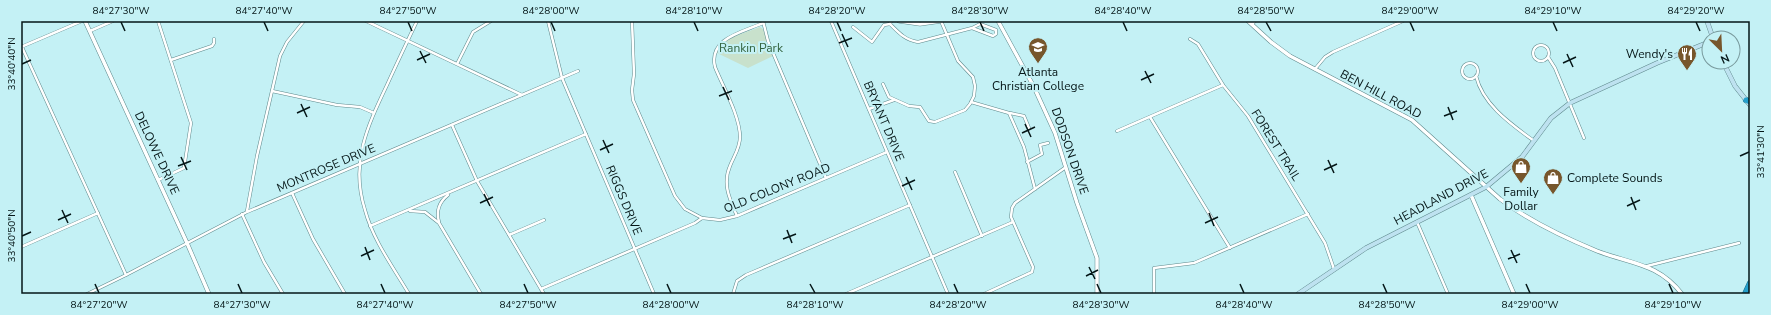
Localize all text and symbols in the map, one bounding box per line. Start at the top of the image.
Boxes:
text: 84°27'30"W [93,4,149,18]
text: 84°27'40"W [236,4,292,18]
text: 84°27'50"W [380,4,436,18]
text: 84°28'00"W [523,4,579,18]
text: 84°28'10"W [666,4,722,18]
text: 84°28'20"W [809,4,865,18]
text: 84°28'30"W [952,4,1008,18]
text: 84°28'40"W [1095,4,1151,18]
text: 84°28'50"W [1238,4,1294,18]
text: 84°29'00"W [1382,4,1438,18]
text: 84°29'10"W [1525,4,1581,18]
text: 84°29'20"W [1668,4,1724,18]
north arrow [1701,30,1741,70]
school or university icon: Atlanta Christian College [1027,36,1049,64]
text: 33°40'40"N [5,37,19,91]
park label: Rankin Park [719,40,784,56]
restaurant icon: Wendy's [1676,43,1698,71]
place label: Wendy's [1626,46,1673,62]
text: N [1718,50,1732,67]
place label: Atlanta Christian College [992,64,1084,94]
street label: BEN HILL ROAD [1337,66,1425,122]
street label: BRYANT DRIVE [860,78,908,164]
street label: DODSON DRIVE [1048,105,1092,197]
street label: FOREST TRAIL [1248,106,1305,184]
street label: DELOWE DRIVE [131,109,183,197]
text: 33°41'30"N [1754,125,1768,179]
street label: MONTROSE DRIVE [274,140,378,196]
shop icon: Family Dollar [1510,156,1532,184]
street label: OLD COLONY ROAD [721,159,833,217]
street label: RIGGS DRIVE [602,163,646,237]
street label: HEADLAND DRIVE [1391,165,1491,229]
shop icon: Complete Sounds [1542,167,1564,195]
place label: Complete Sounds [1567,170,1663,186]
place label: Family Dollar [1503,184,1539,214]
text: 33°40'50"N [5,209,19,263]
text: 84°27'20"W [71,298,127,312]
text: 84°27'30"W [214,298,270,312]
text: 84°27'40"W [357,298,413,312]
text: 84°27'50"W [500,298,556,312]
text: 84°28'00"W [643,298,699,312]
text: 84°28'10"W [787,298,843,312]
text: 84°28'20"W [930,298,986,312]
text: 84°28'30"W [1073,298,1129,312]
text: 84°28'40"W [1216,298,1272,312]
text: 84°28'50"W [1359,298,1415,312]
text: 84°29'00"W [1502,298,1558,312]
text: 84°29'10"W [1645,298,1701,312]

